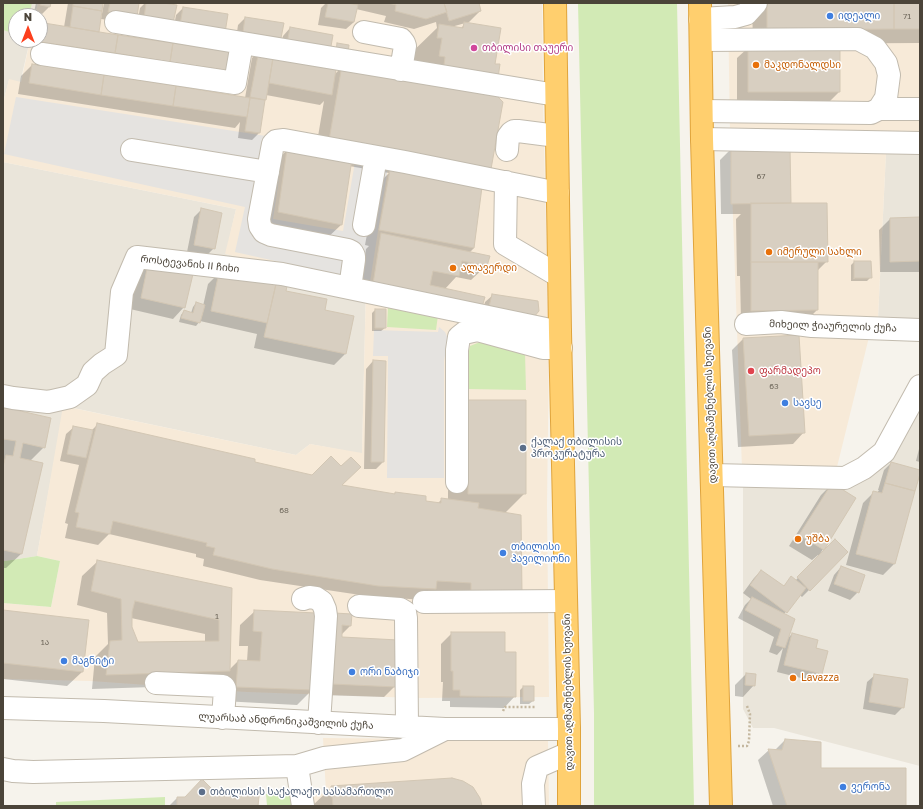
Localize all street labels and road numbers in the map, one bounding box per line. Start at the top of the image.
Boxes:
street label: როსტევანის II ჩიხი [140,253,240,275]
street label: მიხეილ ჭიაურელის ქუჩა [769,318,897,334]
street label: დავით აღმაშენებლის ხეივანი [701,326,719,484]
street label: დავით აღმაშენებლის ხეივანი [561,613,575,771]
street label: ლუარსაბ ანდრონიკაშვილის ქუჩა [198,710,374,732]

